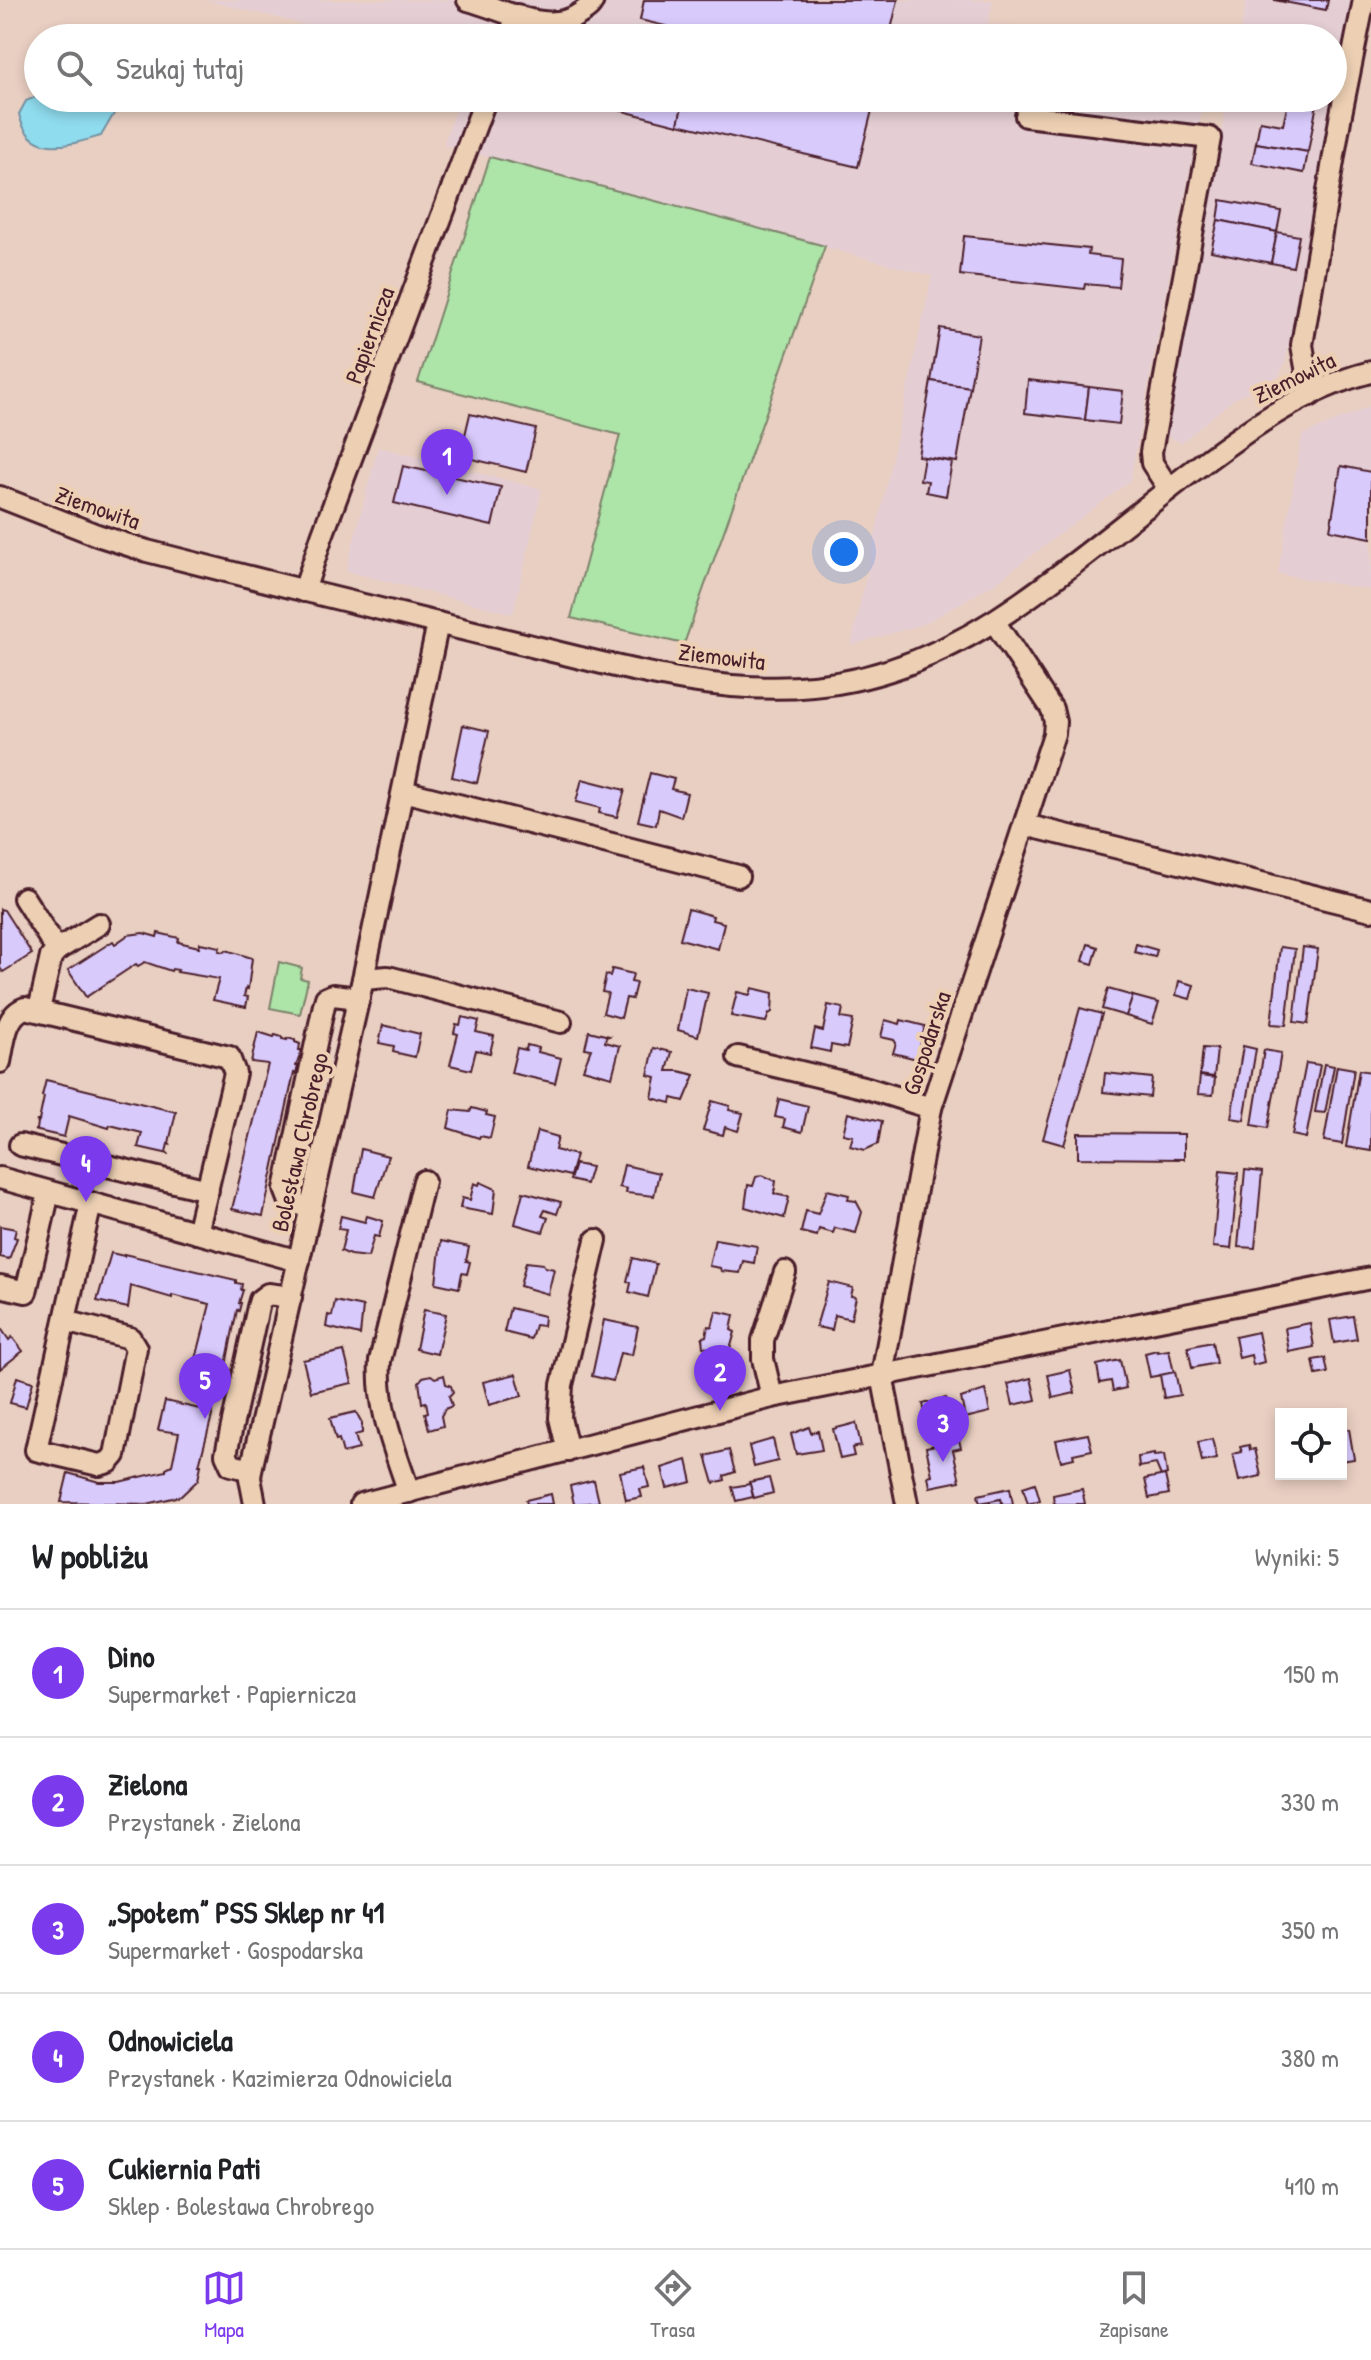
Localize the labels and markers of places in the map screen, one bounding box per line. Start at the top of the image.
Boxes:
pin: 1 [421,429,473,495]
pin: 4 [60,1136,112,1202]
pin: 2 [694,1345,746,1411]
pin: 5 [179,1353,231,1419]
pin: 3 [917,1396,969,1462]

